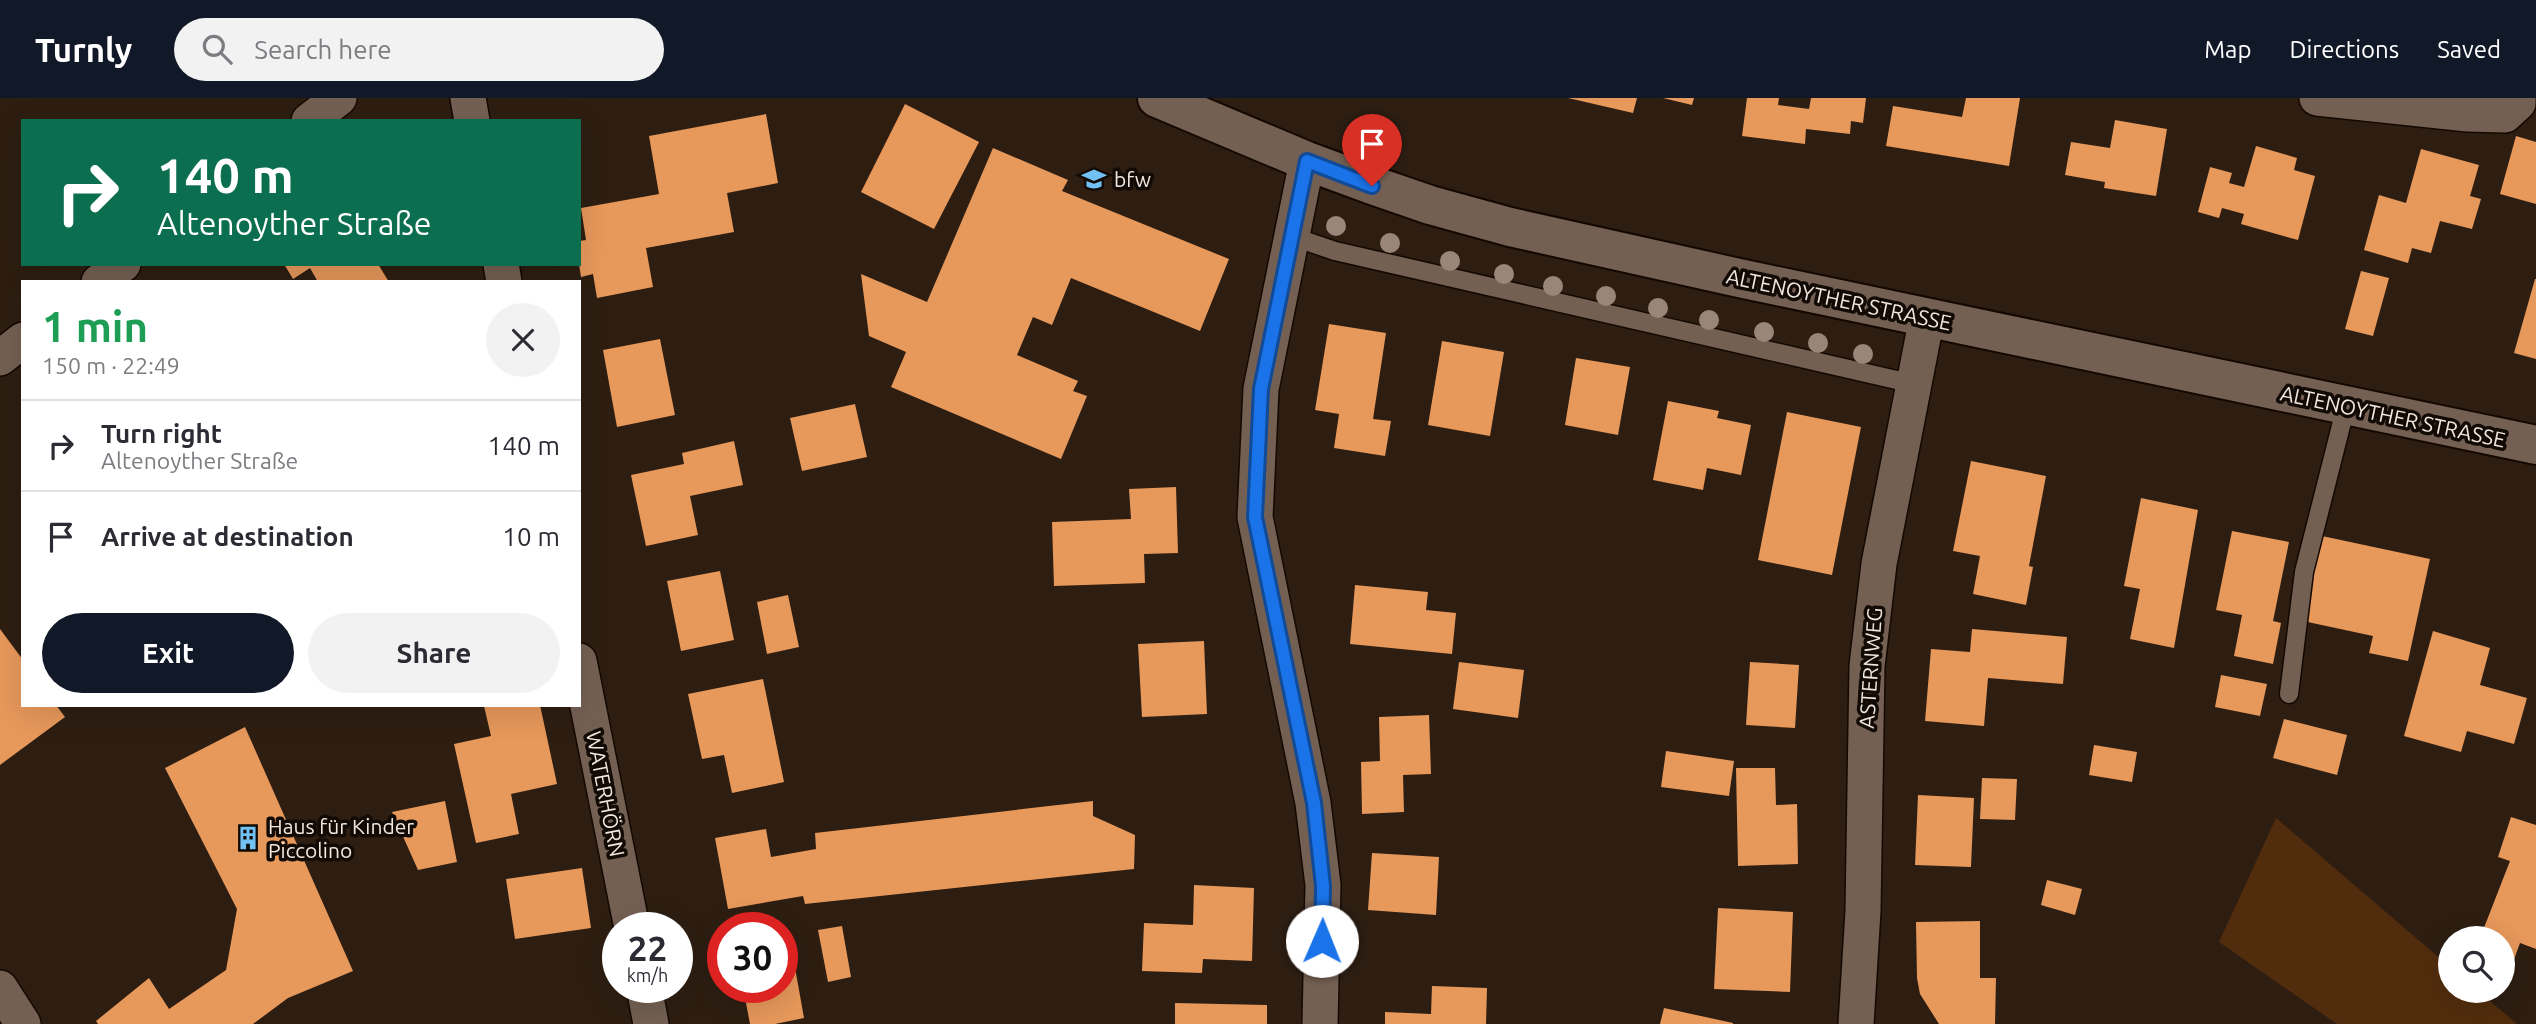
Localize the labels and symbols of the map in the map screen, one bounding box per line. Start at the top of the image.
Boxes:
pin [1342,114,1402,186]
school or university icon: bfw [1080,165,1108,193]
place label: bfw [1114,167,1151,191]
street label: ALTENOYTHER STRASSE [1724,263,1954,335]
street label: ALTENOYTHER STRASSE [2278,380,2508,452]
street label: ASTERNWEG [1854,607,1886,729]
street label: WATERHÖRN [582,729,630,859]
place label: Haus für Kinder Piccolino [268,814,414,862]
building icon: Haus für Kinder Piccolino [234,824,262,852]
position arrow [1285,904,1359,978]
speed limit sign: 30 [707,912,798,1003]

